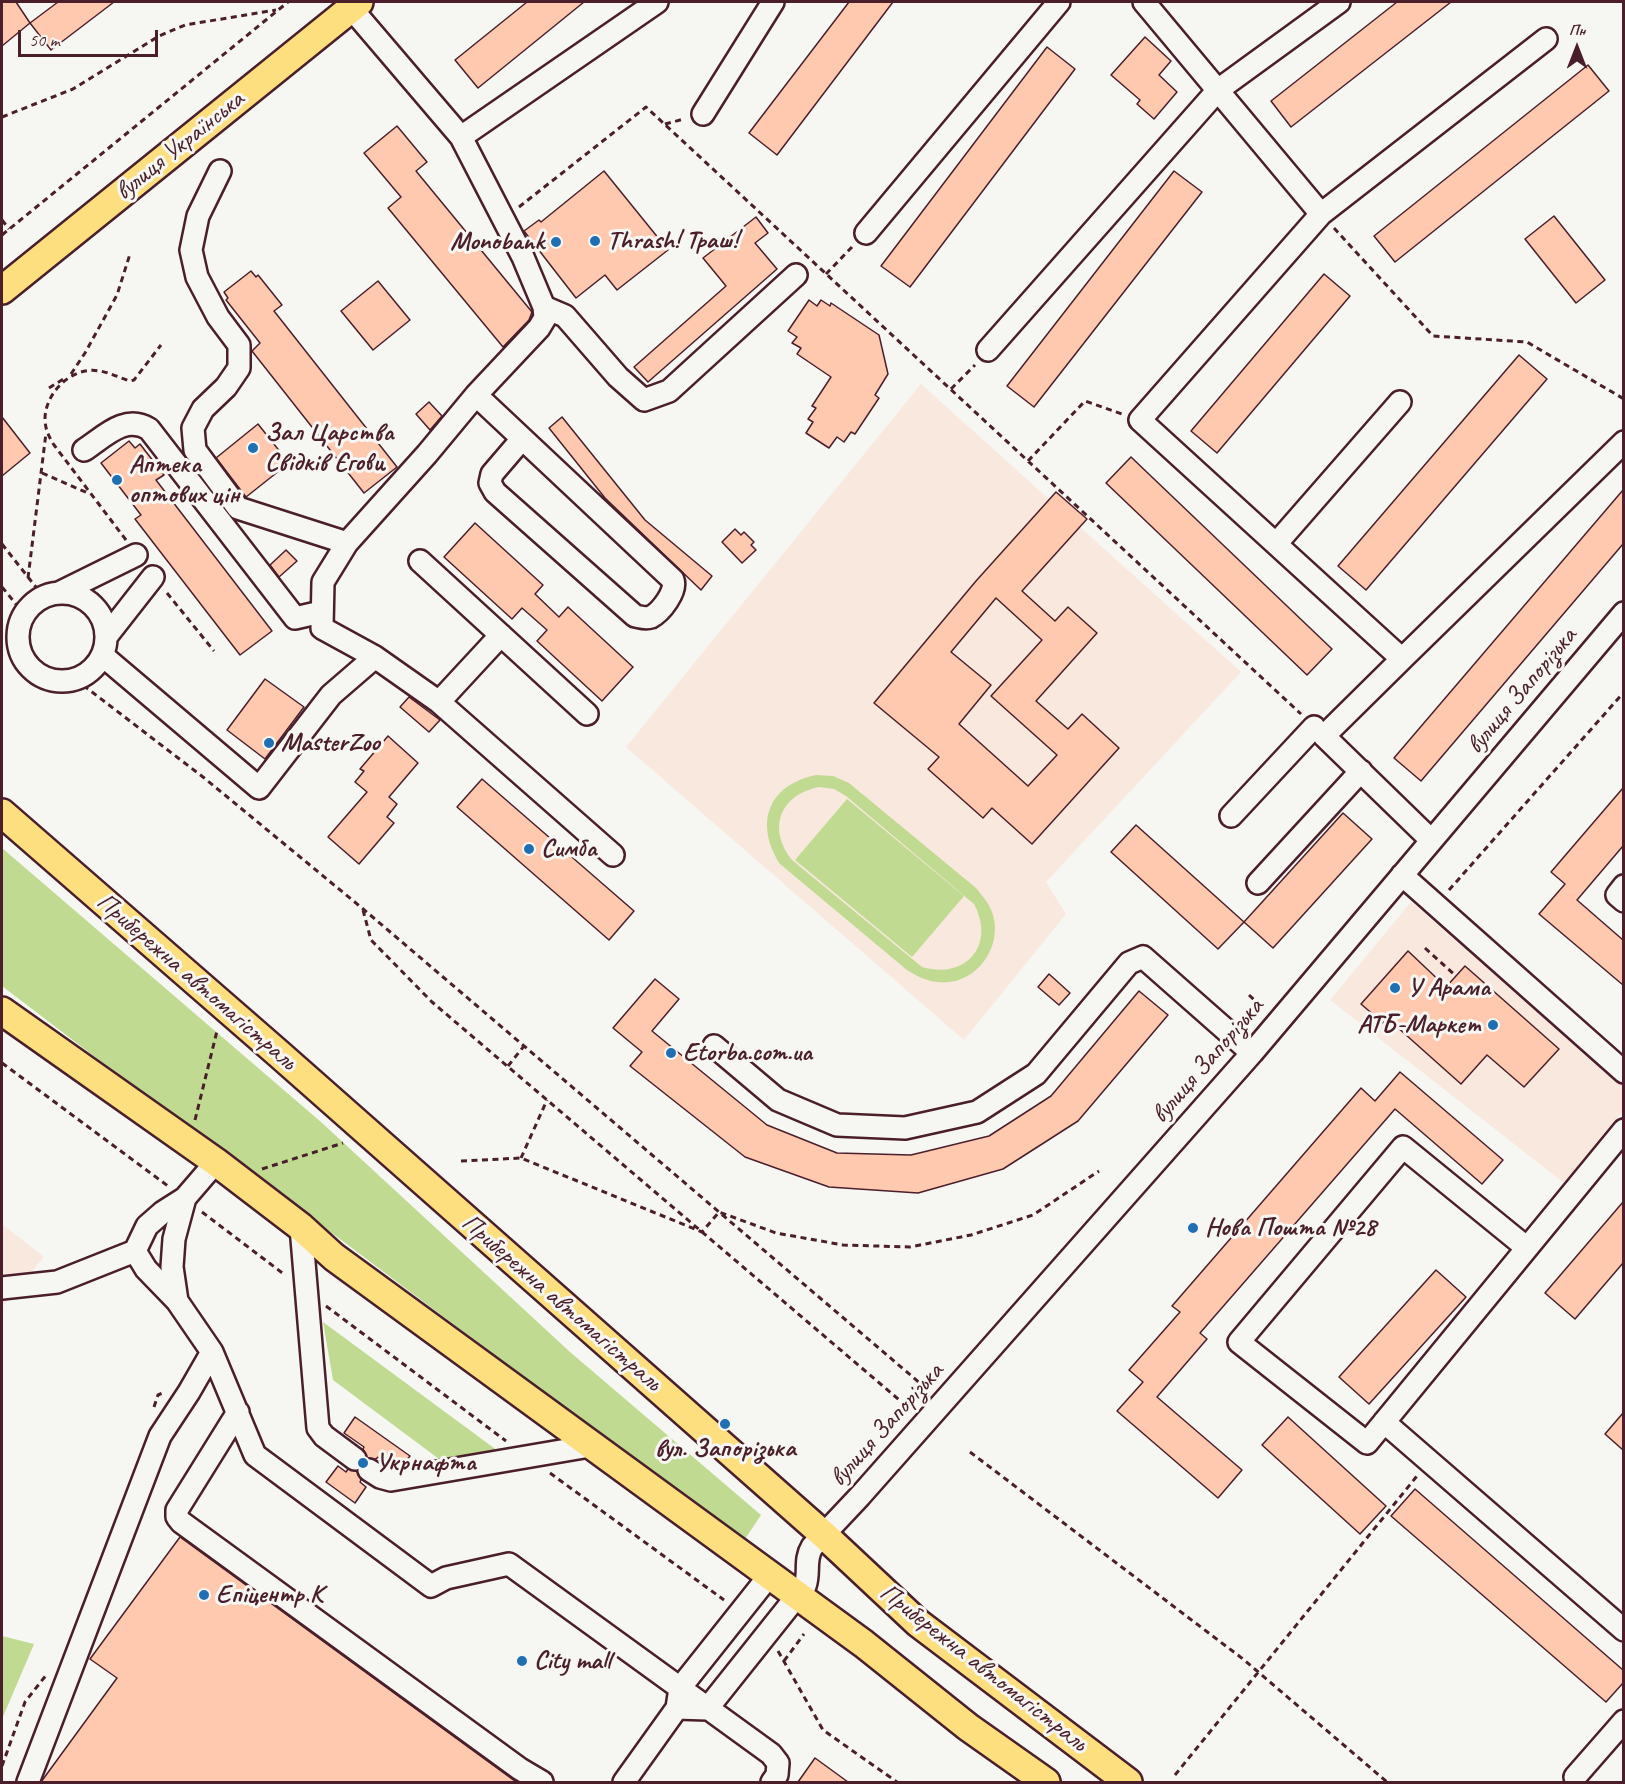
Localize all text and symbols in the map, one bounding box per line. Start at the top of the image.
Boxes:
scale bar [21,18,160,56]
north arrow [1547,18,1607,78]
text: Пн [1569,20,1585,40]
text: 50 m [29,29,60,51]
street label: вулиця Українська [109,84,251,208]
place label: Thrash! Траш! [607,225,738,257]
place label: Monobank [450,226,544,258]
marker: Thrash! Траш! [588,234,602,248]
marker: Monobank [549,235,563,249]
place label: Зал Царства Свідків Єгови [265,417,394,478]
marker: Зал Царства Свідків Єгови [246,441,260,455]
place label: Аптека оптових цін [129,449,240,510]
marker: Аптека оптових цін [110,473,124,487]
street label: вулиця Запорізька [1460,621,1584,761]
place label: MasterZoo [281,727,380,759]
marker: MasterZoo [262,736,276,750]
place label: Симба [541,833,597,865]
marker: Симба [522,842,536,856]
street label: Прибережна автомагістраль [90,887,302,1077]
place label: У Арама [1407,972,1490,1004]
marker: У Арама [1388,981,1402,995]
street label: вулиця Запорізька [1145,992,1271,1130]
place label: АТБ-Маркет [1357,1009,1481,1041]
marker: АТБ-Маркет [1486,1018,1500,1032]
place label: Etorba.com.ua [683,1037,812,1069]
marker: Etorba.com.ua [664,1046,678,1060]
street label: Прибережна автомагістраль [455,1208,667,1398]
place label: Нова Пошта №28 [1205,1212,1376,1244]
marker: Нова Пошта №28 [1186,1221,1200,1235]
street label: вулиця Запорізька [823,1357,951,1493]
marker: вул. Запорізька [718,1417,732,1431]
place label: вул. Запорізька [655,1433,795,1465]
place label: Укрнафта [375,1447,476,1479]
marker: Укрнафта [356,1456,370,1470]
street label: Прибережна автомагістраль [873,1577,1093,1759]
place label: Епіцентр К [216,1579,323,1611]
marker: Епіцентр К [197,1588,211,1602]
place label: City mall [534,1645,611,1677]
marker: City mall [515,1654,529,1668]

